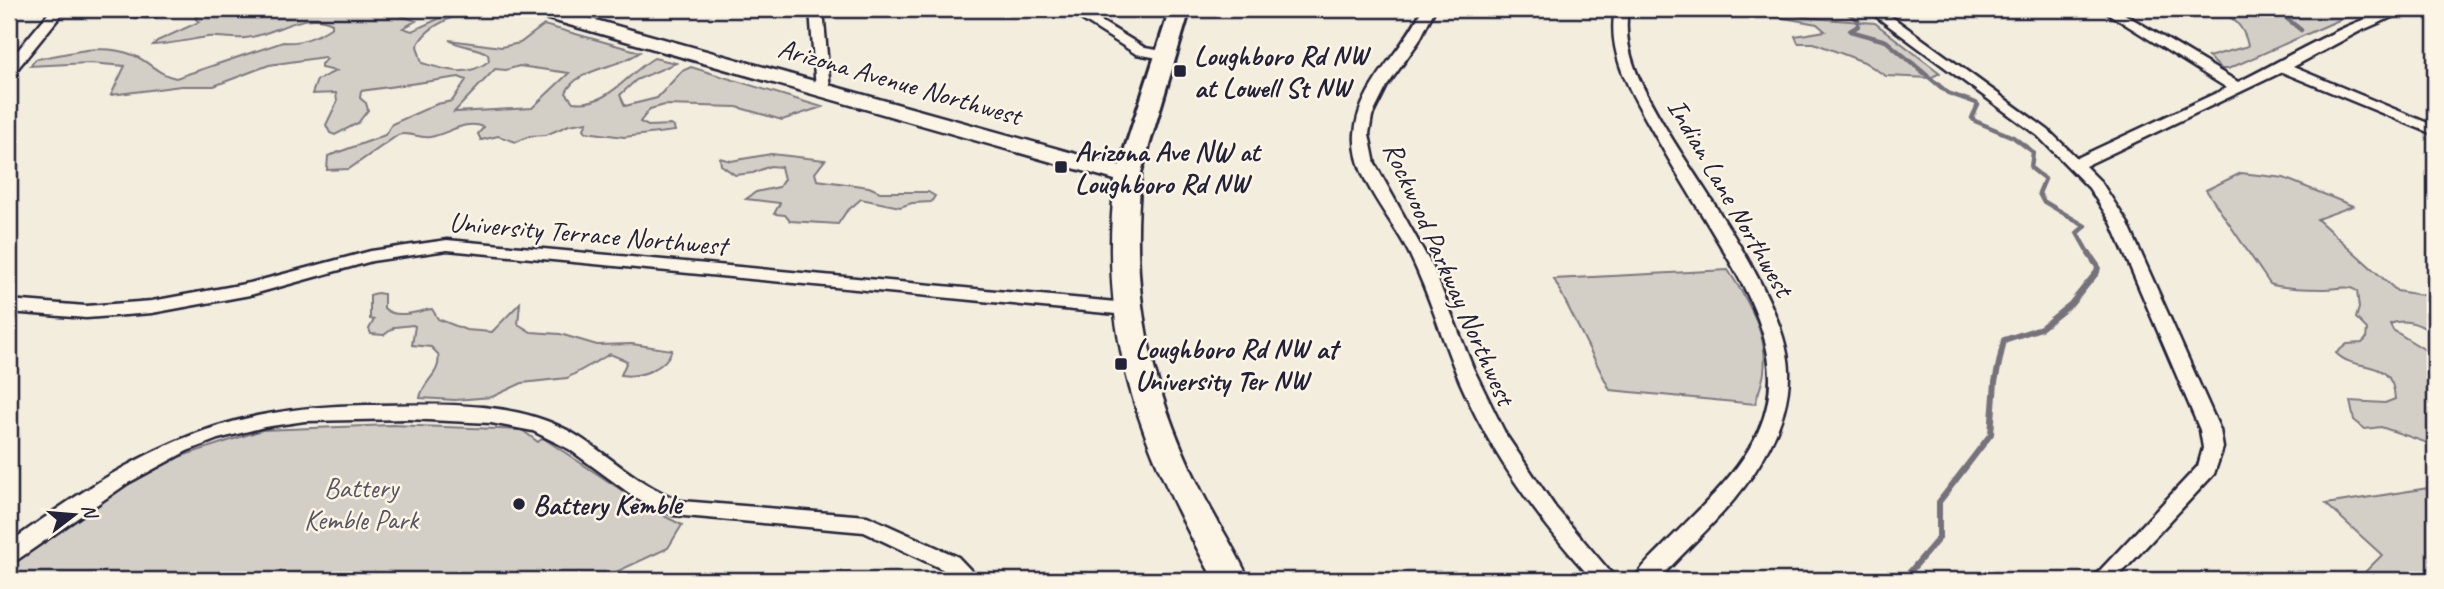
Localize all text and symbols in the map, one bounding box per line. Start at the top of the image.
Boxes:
street label: Arizona Avenue Northwest [774,30,1028,134]
place label: Loughboro Rd NW at Lowell St NW [1194,38,1372,105]
marker: Loughboro Rd NW at Lowell St NW [1172,63,1188,79]
street label: Indian Lane Northwest [1660,92,1803,305]
place label: Arizona Ave NW at Loughboro Rd NW [1075,134,1262,201]
street label: Rockwood Parkway Northwest [1376,136,1524,413]
marker: Arizona Ave NW at Loughboro Rd NW [1053,159,1069,175]
street label: University Terrace Northwest [448,204,732,263]
place label: Loughboro Rd NW at University Ter NW [1135,331,1342,398]
marker: Loughboro Rd NW at University Ter NW [1113,356,1129,372]
park label: Battery Kemble Park [304,470,420,537]
north arrow [38,480,108,550]
place label: Battery Kemble [533,487,684,522]
marker: Battery Kemble [511,496,527,512]
text: N [76,502,103,523]

